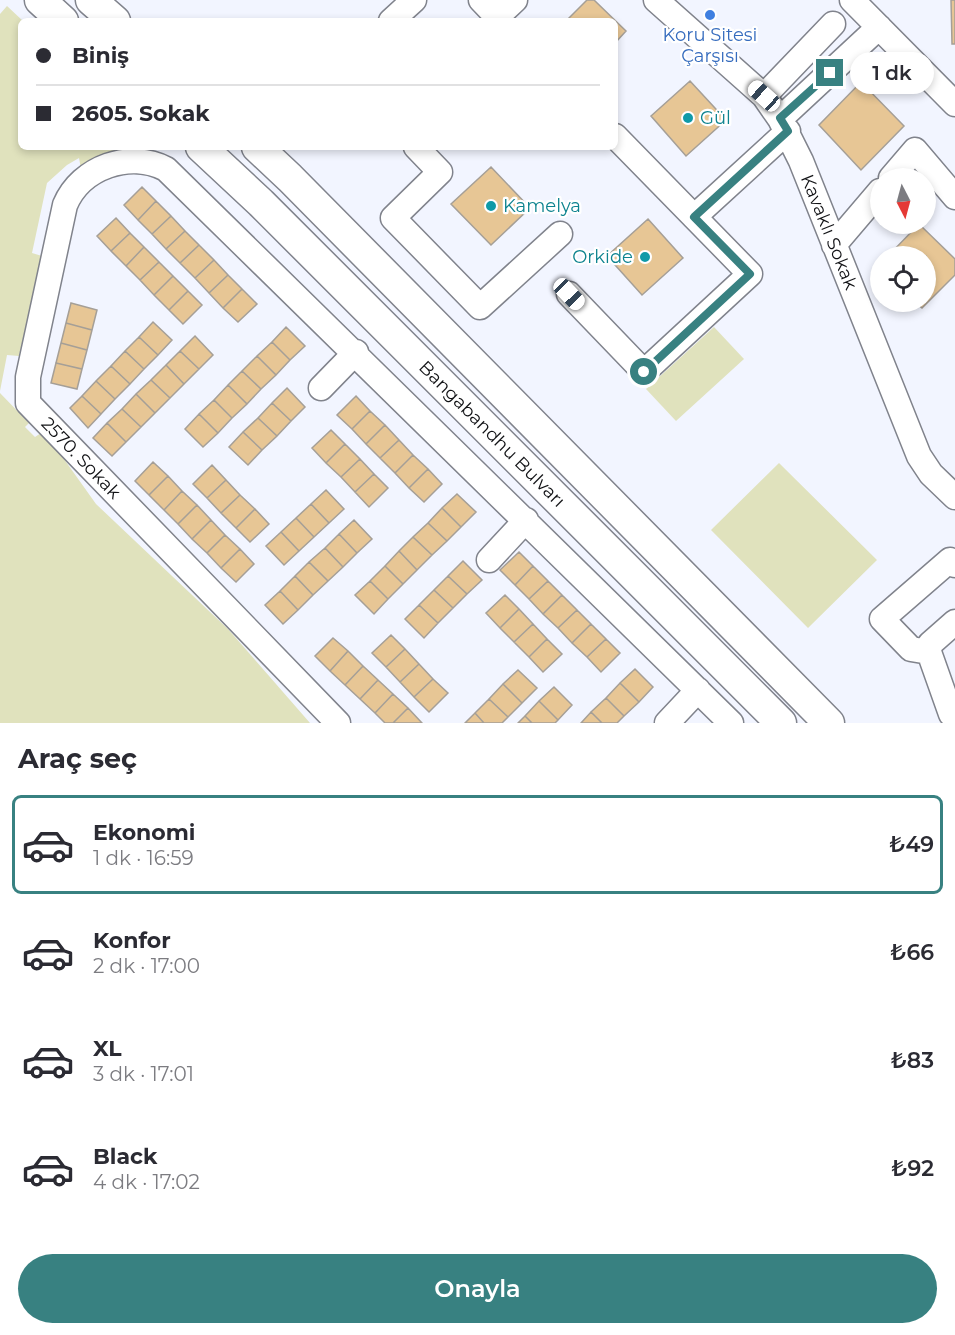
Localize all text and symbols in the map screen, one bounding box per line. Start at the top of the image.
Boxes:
marker: Koru Sitesi Çarşısı [703,8,717,22]
place label: Koru Sitesi Çarşısı [663,24,757,67]
text: Biniş [72,42,129,69]
callout: 1 dk [851,52,935,94]
route end [816,59,843,86]
text: 1 dk [872,61,912,85]
car [745,77,783,115]
text: 2605. Sokak [72,100,210,127]
place label: Gül [700,107,731,129]
marker: Gül [681,111,695,125]
north arrow [870,168,936,234]
map controls [870,168,936,312]
street label: Kavaklı Sokak [796,171,862,293]
place label: Kamelya [503,195,581,217]
marker: Kamelya [484,199,498,213]
place label: Orkide [572,246,633,268]
button: locate [870,246,936,312]
marker: Orkide [638,250,652,264]
car [550,275,588,313]
street label: Bangabandhu Bulvarı [414,356,570,512]
route start [630,358,657,385]
street label: 2570. Sokak [37,413,126,504]
text: Araç seç [18,742,137,775]
icon: car [21,818,75,872]
text: Ekonomi [93,819,195,846]
text: ₺49 [889,831,934,858]
text: 1 dk · 16:59 [93,846,194,870]
icon: car [21,926,75,980]
text: Konfor [93,927,171,954]
text: ₺66 [890,939,934,966]
text: 2 dk · 17:00 [93,954,200,978]
icon: car [21,1034,75,1088]
text: XL [93,1035,122,1062]
text: ₺83 [891,1047,934,1074]
text: 3 dk · 17:01 [93,1062,194,1086]
icon: car [21,1142,75,1196]
text: Black [93,1143,157,1170]
text: ₺92 [891,1155,934,1182]
text: 4 dk · 17:02 [93,1170,200,1194]
button: Onayla [18,1254,937,1323]

